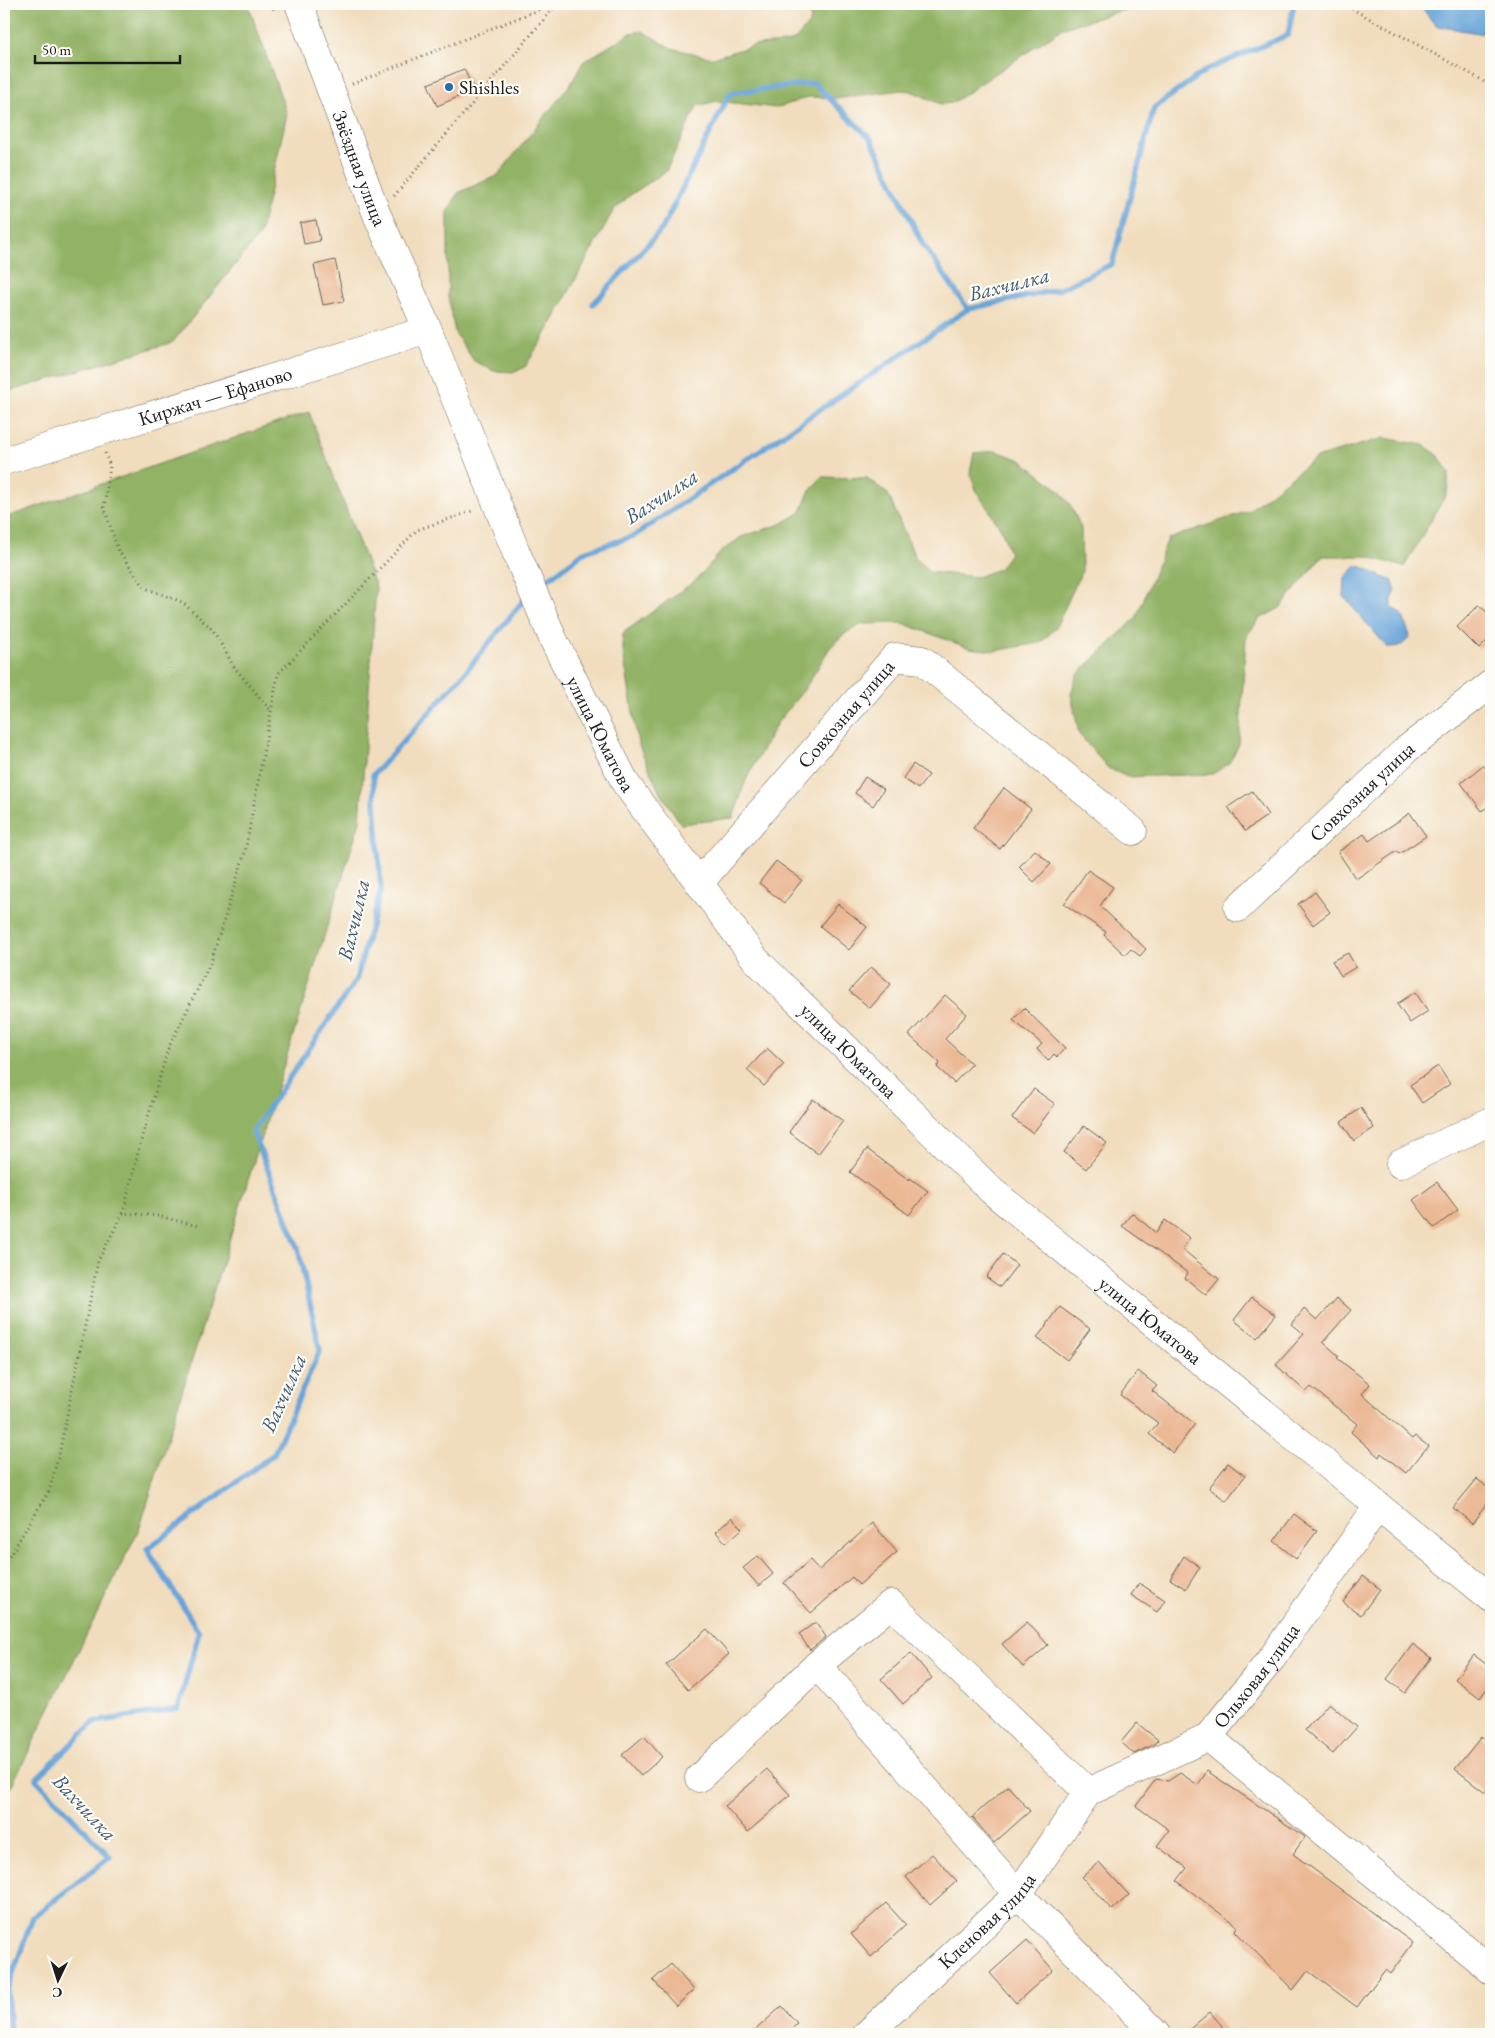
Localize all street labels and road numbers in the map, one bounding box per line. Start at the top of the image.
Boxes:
street label: Звёздная улица [327,107,393,230]
street label: Киржач — Ефаново [135,360,295,432]
street label: Совхозная улица [791,654,900,774]
street label: улица Юматова [561,671,640,797]
street label: Совхозная улица [1303,735,1420,847]
street label: улица Юматова [794,997,903,1104]
street label: улица Юматова [1093,1270,1208,1370]
street label: Ольховая улица [1207,1618,1305,1734]
street label: Кленовая улица [933,1868,1042,1975]

